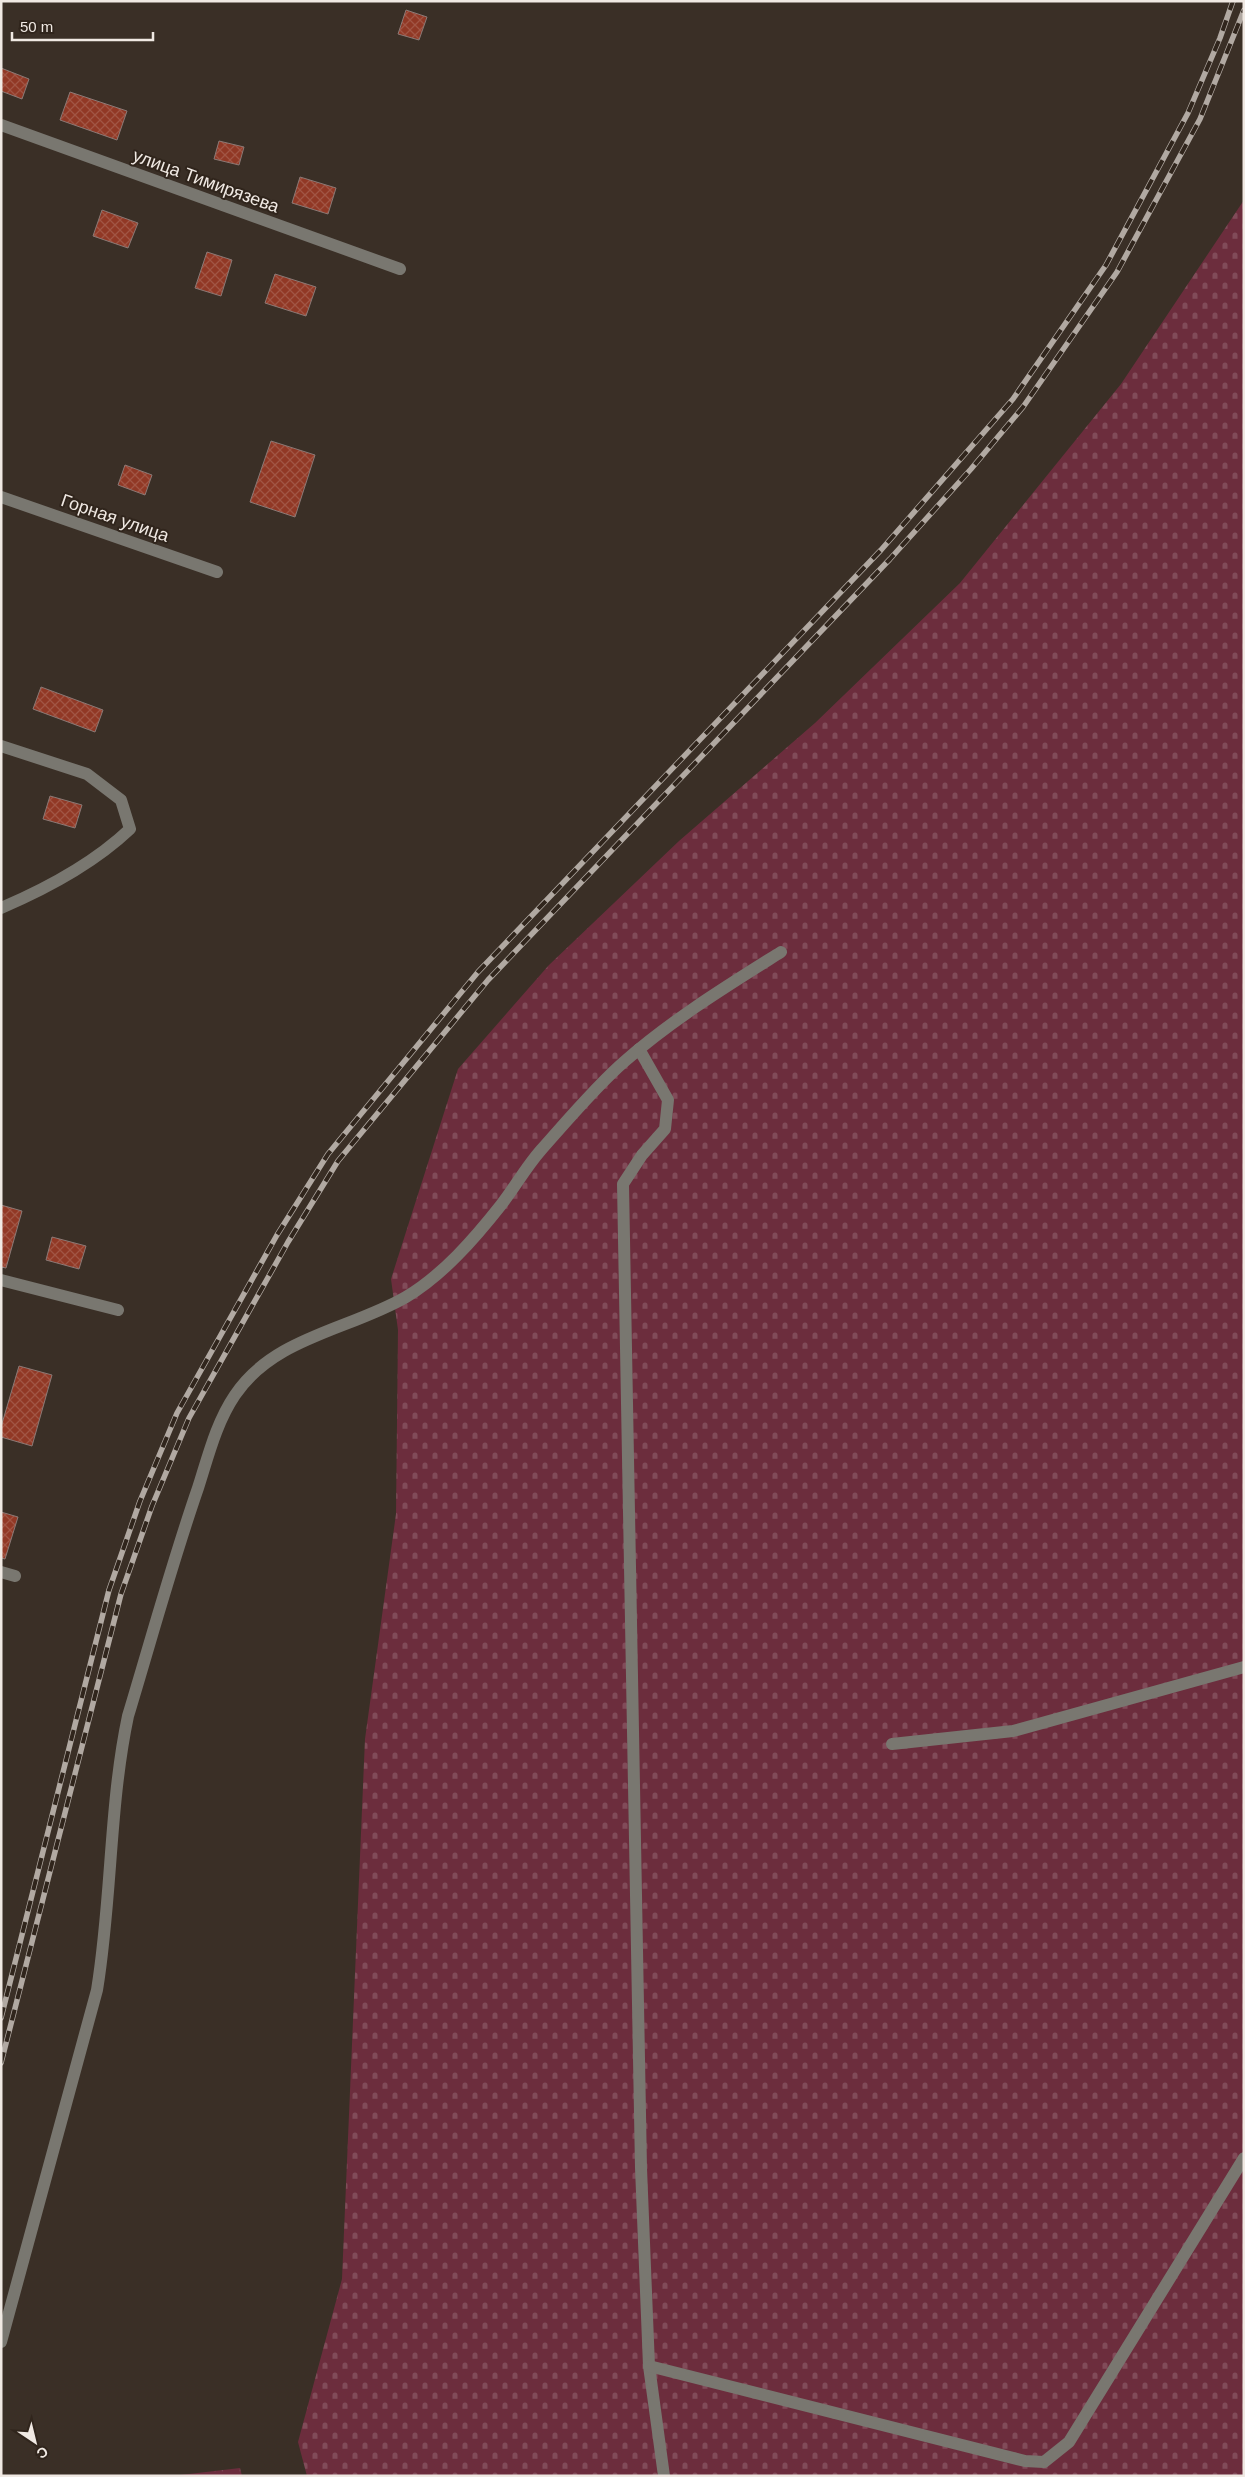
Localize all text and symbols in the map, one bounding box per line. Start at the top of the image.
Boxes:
scale bar [12,10,154,42]
text: 50 m [20,18,53,35]
street label: улица Тимирязева [130,145,283,217]
street label: Горная улица [58,490,172,546]
north arrow [10,2417,60,2467]
text: С [34,2443,51,2462]

